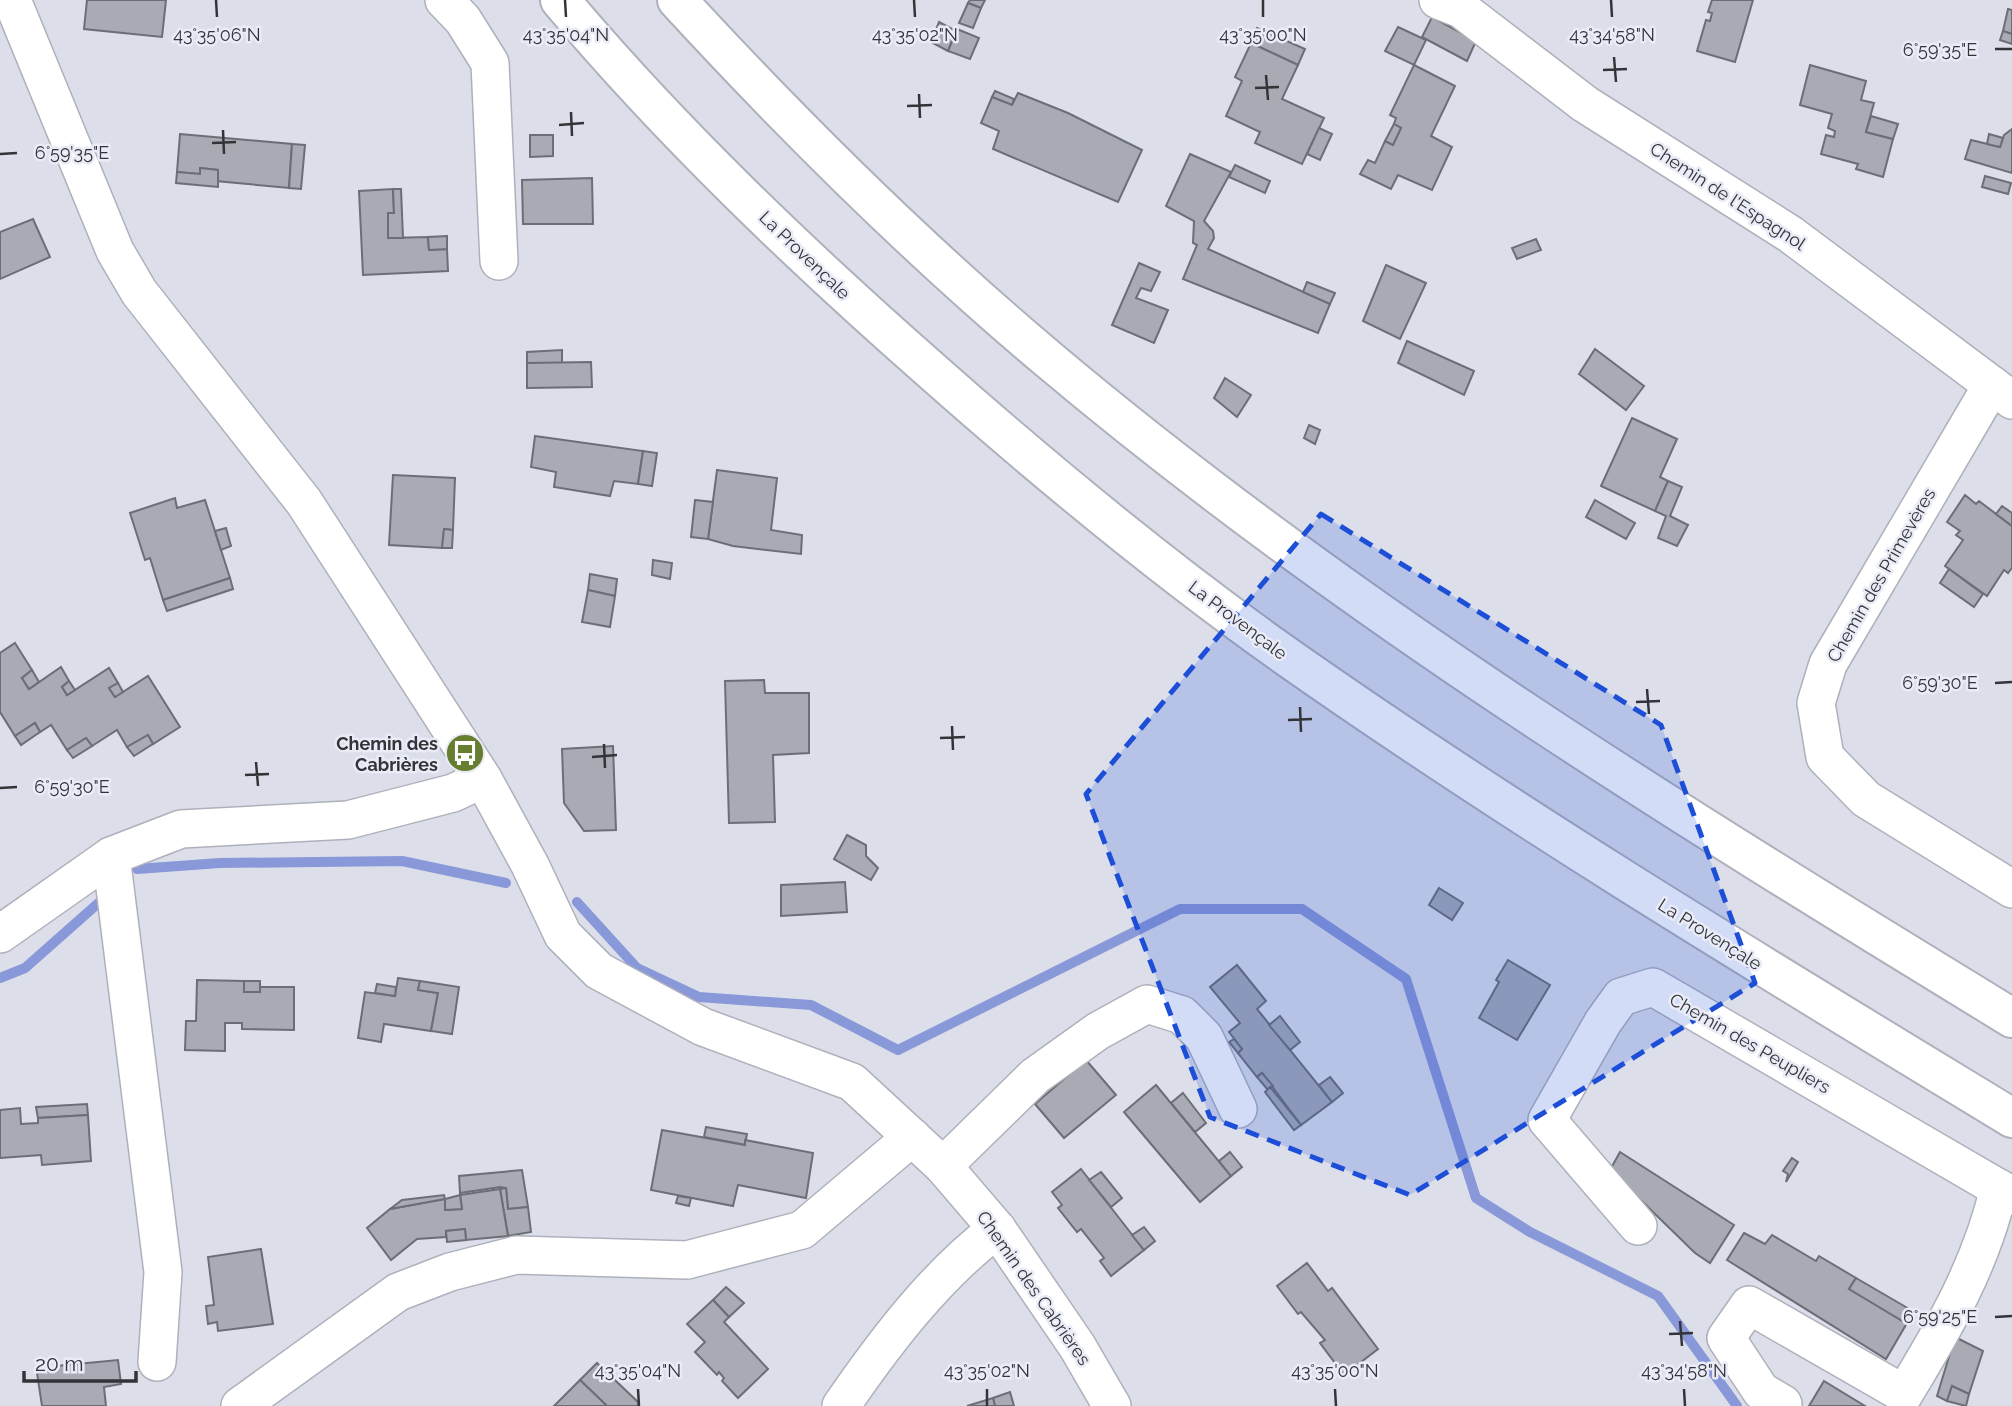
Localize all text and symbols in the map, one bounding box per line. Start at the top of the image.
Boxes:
text: 43°35'06"N [173,24,261,45]
text: 43°35'04"N [523,24,609,45]
text: 43°35'02"N [872,24,958,45]
text: 43°35'00"N [1219,24,1307,45]
text: 43°34'58"N [1569,24,1655,45]
text: 6°59'35"E [1903,39,1977,60]
street label: Chemin de l'Espagnol [1646,138,1810,254]
text: 6°59'35"E [35,142,109,163]
street label: La Provençale [755,206,855,304]
street label: Chemin des Primevères [1823,484,1940,666]
street label: La Provençale [1185,576,1292,664]
text: 6°59'30"E [1902,672,1978,693]
bus stop icon: Chemin des Cabrières [444,732,486,774]
place label: Chemin des Cabrières [336,733,438,775]
text: 6°59'30"E [34,776,110,797]
street label: La Provençale [1654,894,1766,974]
street label: Chemin des Peupliers [1666,988,1834,1098]
street label: Chemin des Cabrières [973,1207,1095,1369]
text: 6°59'25"E [1903,1306,1977,1327]
scale bar [24,1340,136,1384]
text: 20 m [35,1351,83,1376]
text: 43°35'04"N [595,1360,681,1381]
text: 43°35'02"N [944,1360,1030,1381]
text: 43°35'00"N [1291,1360,1379,1381]
text: 43°34'58"N [1641,1360,1727,1381]

